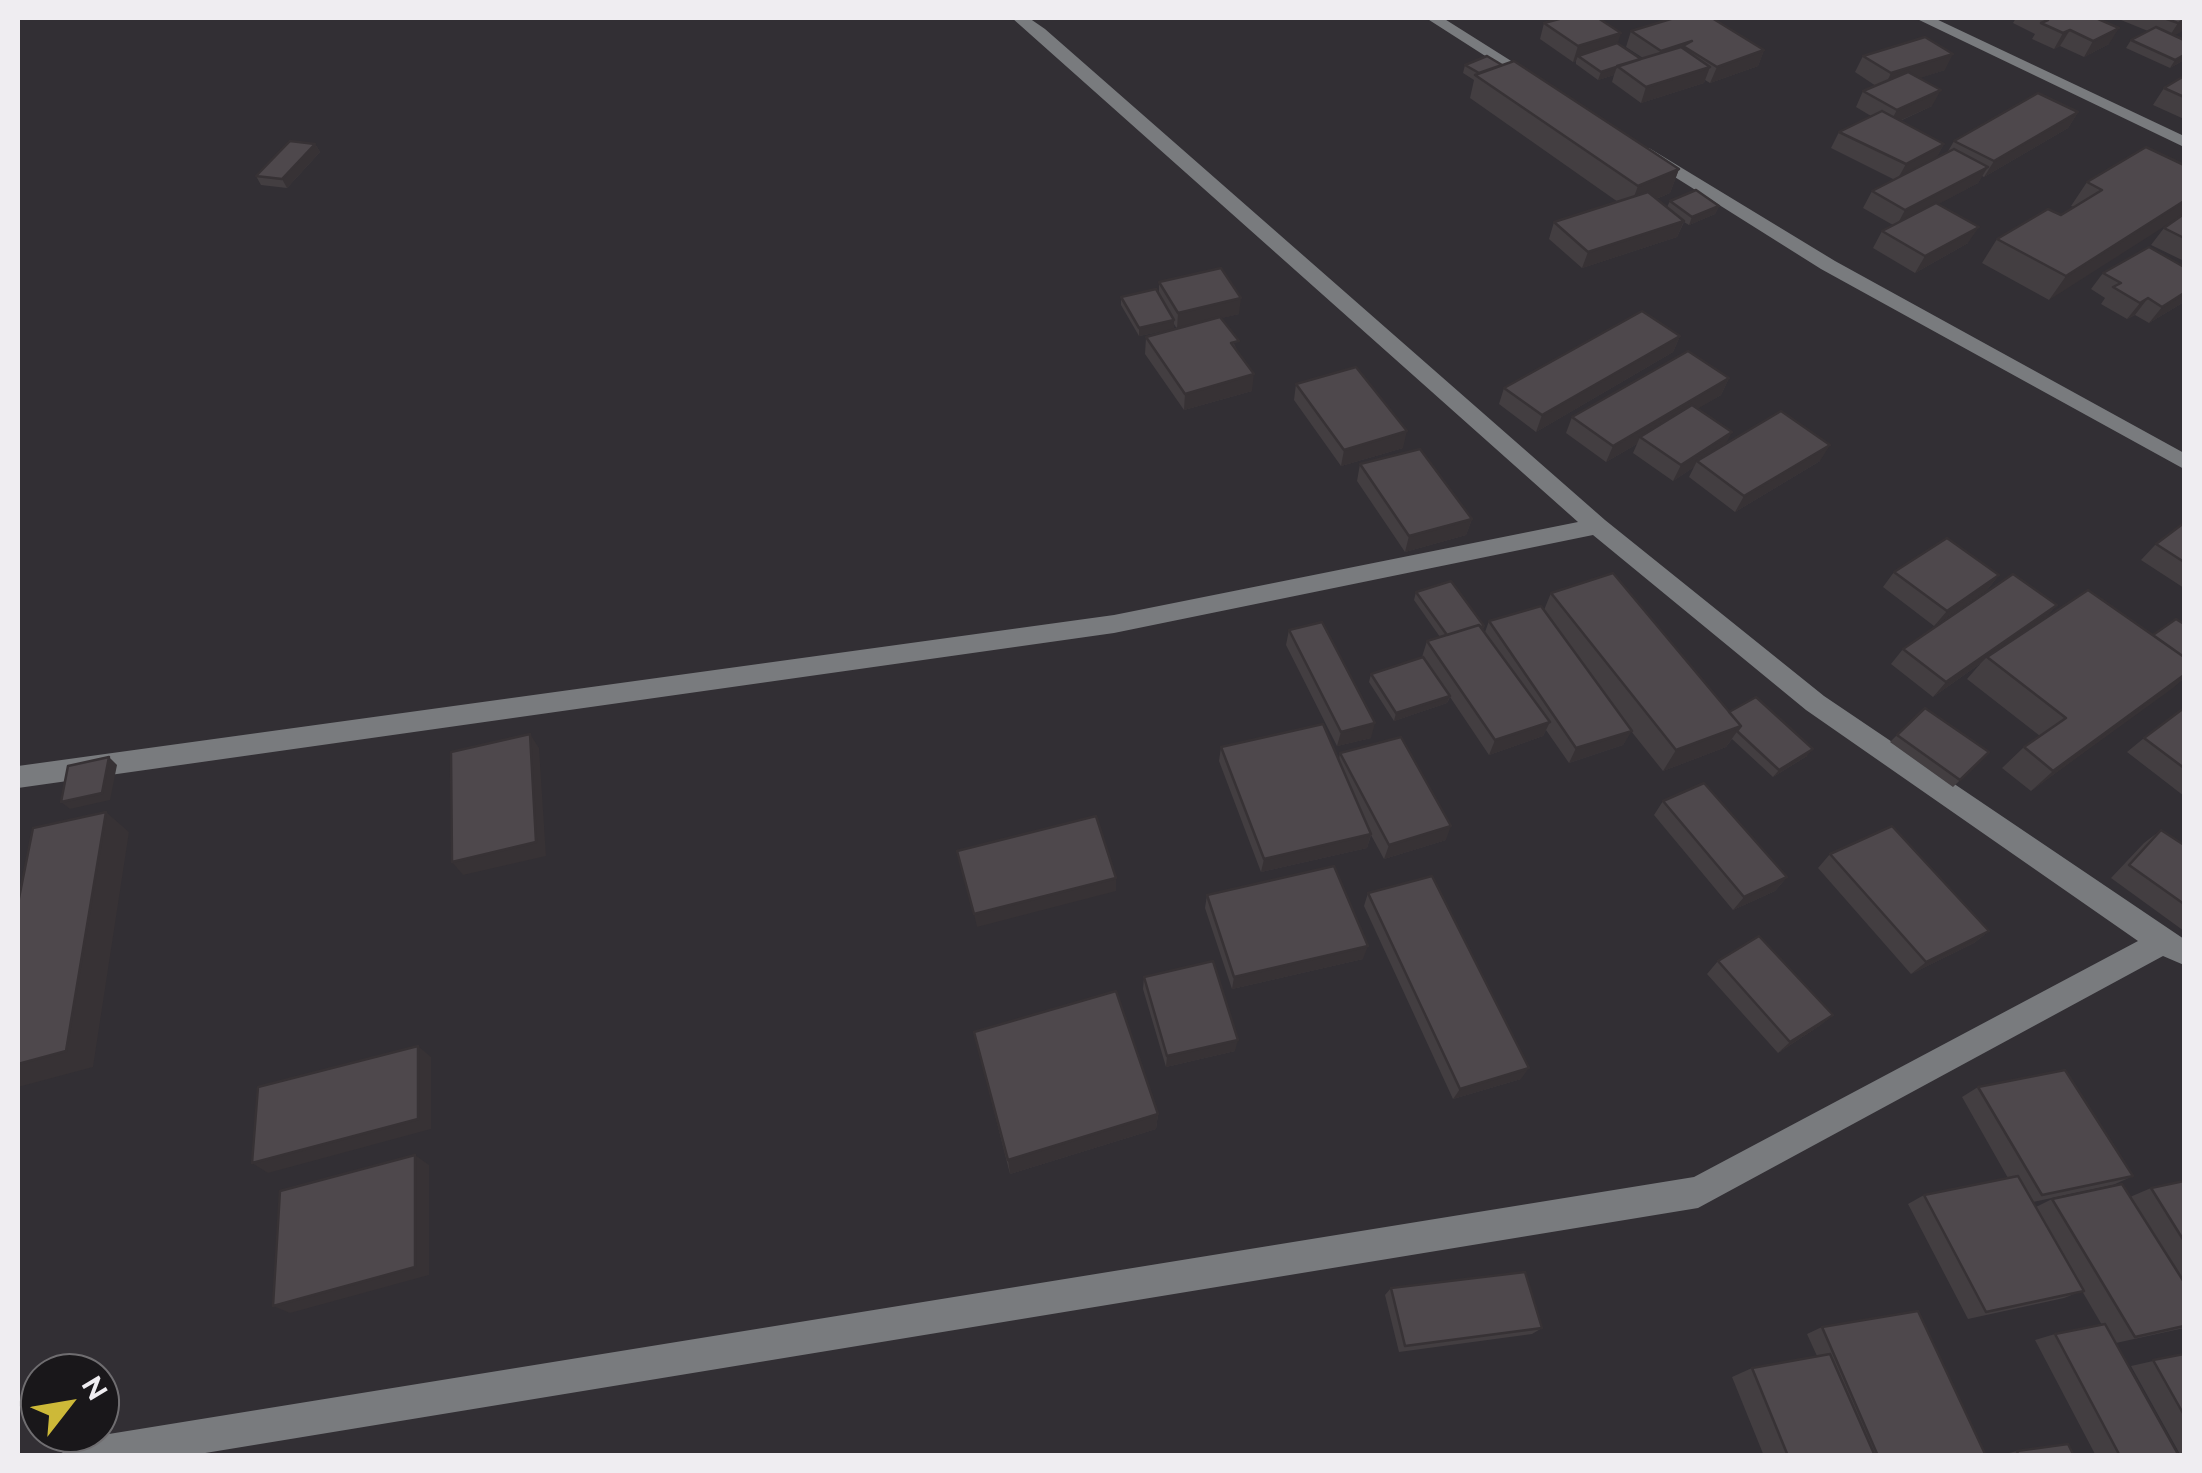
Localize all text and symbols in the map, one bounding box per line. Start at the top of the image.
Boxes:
north arrow [20,1353,120,1453]
text: N [75,1371,114,1406]

